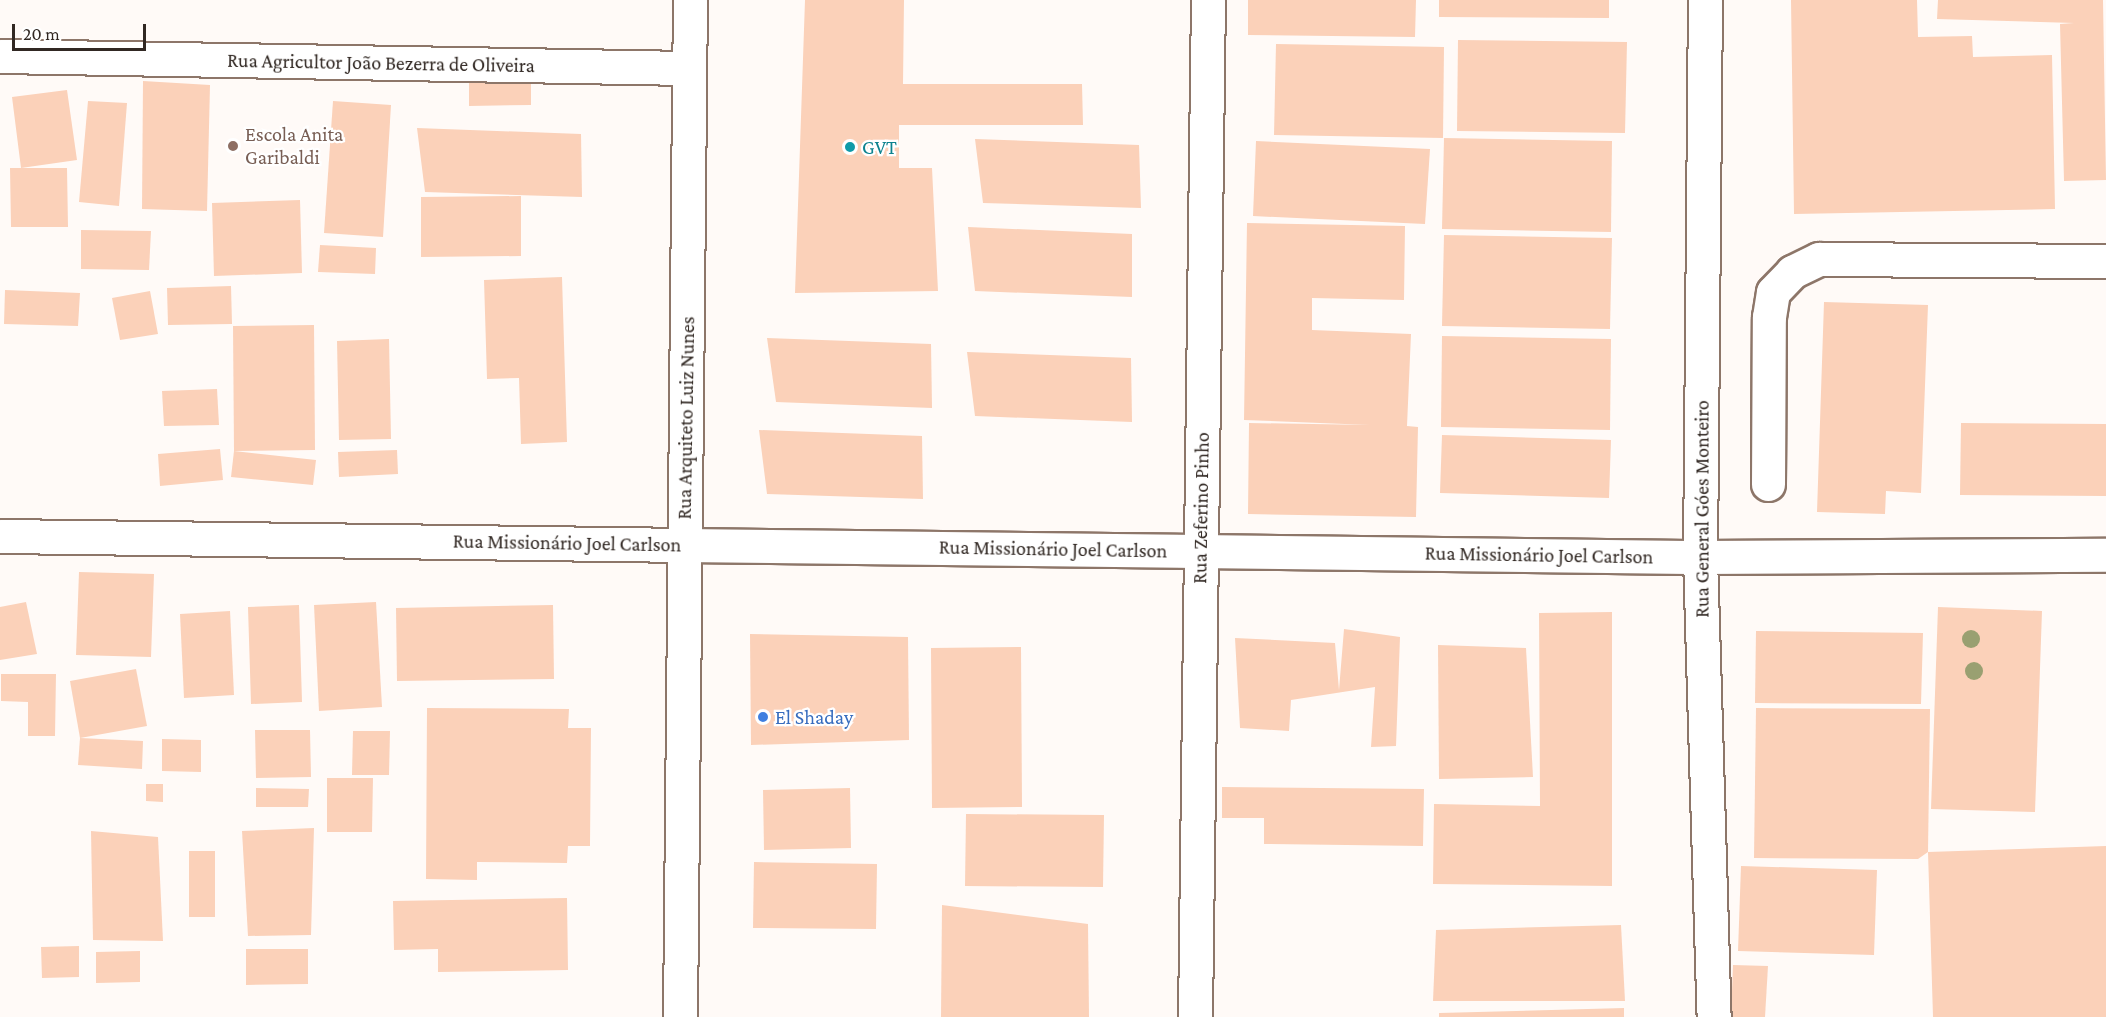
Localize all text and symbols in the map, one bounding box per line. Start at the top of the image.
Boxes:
scale bar [15,12,148,50]
text: 20 m [23,24,60,44]
street label: Rua Agricultor João Bezerra de Oliveira [227,48,535,78]
place label: Escola Anita Garibaldi [245,122,343,169]
place label: GVT [862,135,897,159]
marker: Escola Anita Garibaldi [226,139,240,153]
marker: GVT [843,140,857,154]
street label: Rua Arquiteto Luiz Nunes [672,316,700,520]
street label: Rua General Góes Monteiro [1690,400,1714,618]
street label: Rua Zeferino Pinho [1188,432,1214,584]
street label: Rua Missionário Joel Carlson [453,529,681,557]
street label: Rua Missionário Joel Carlson [939,535,1167,563]
street label: Rua Missionário Joel Carlson [1425,541,1653,569]
place label: El Shaday [775,705,853,729]
marker: El Shaday [756,710,770,724]

